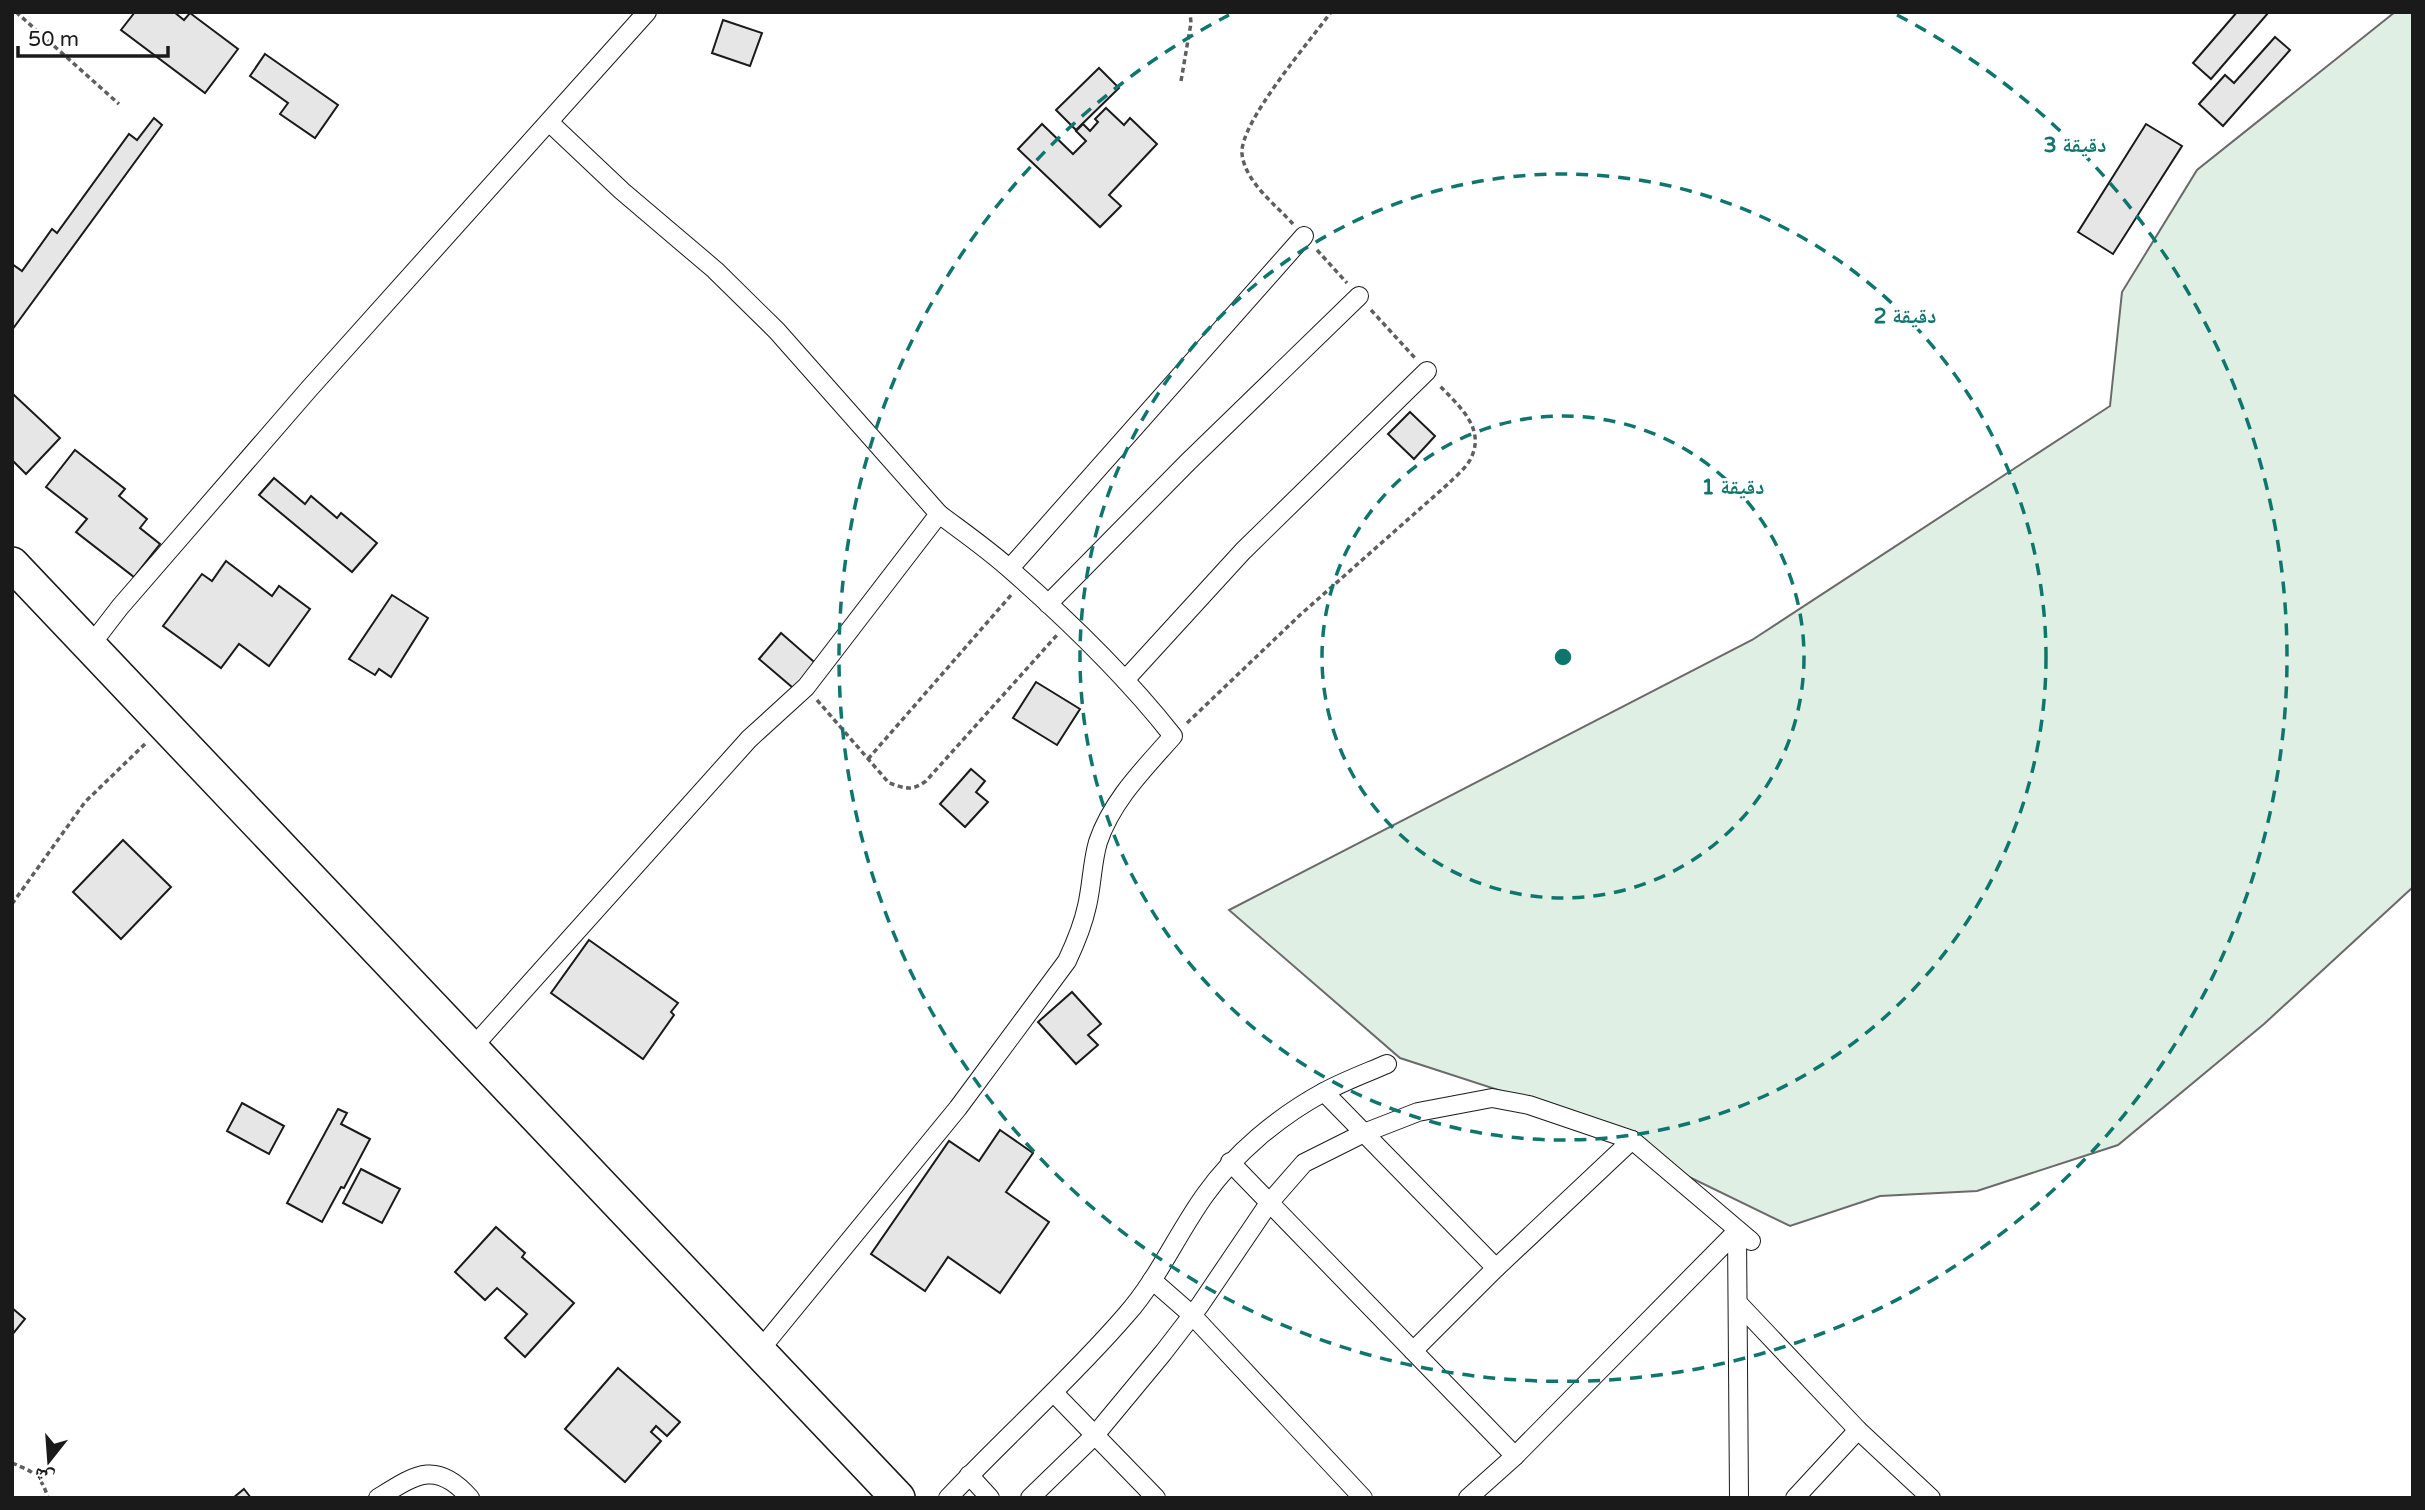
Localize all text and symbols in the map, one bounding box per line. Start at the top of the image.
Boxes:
scale bar [18,14,168,58]
text: 50 m [28,27,79,52]
text: 3 دقيقة [2044,133,2106,158]
text: 2 دقيقة [1874,304,1936,329]
text: 1 دقيقة [1702,475,1764,500]
centre of rings [1551,645,1575,669]
north arrow [14,1426,84,1496]
text: ش [31,1463,57,1490]

